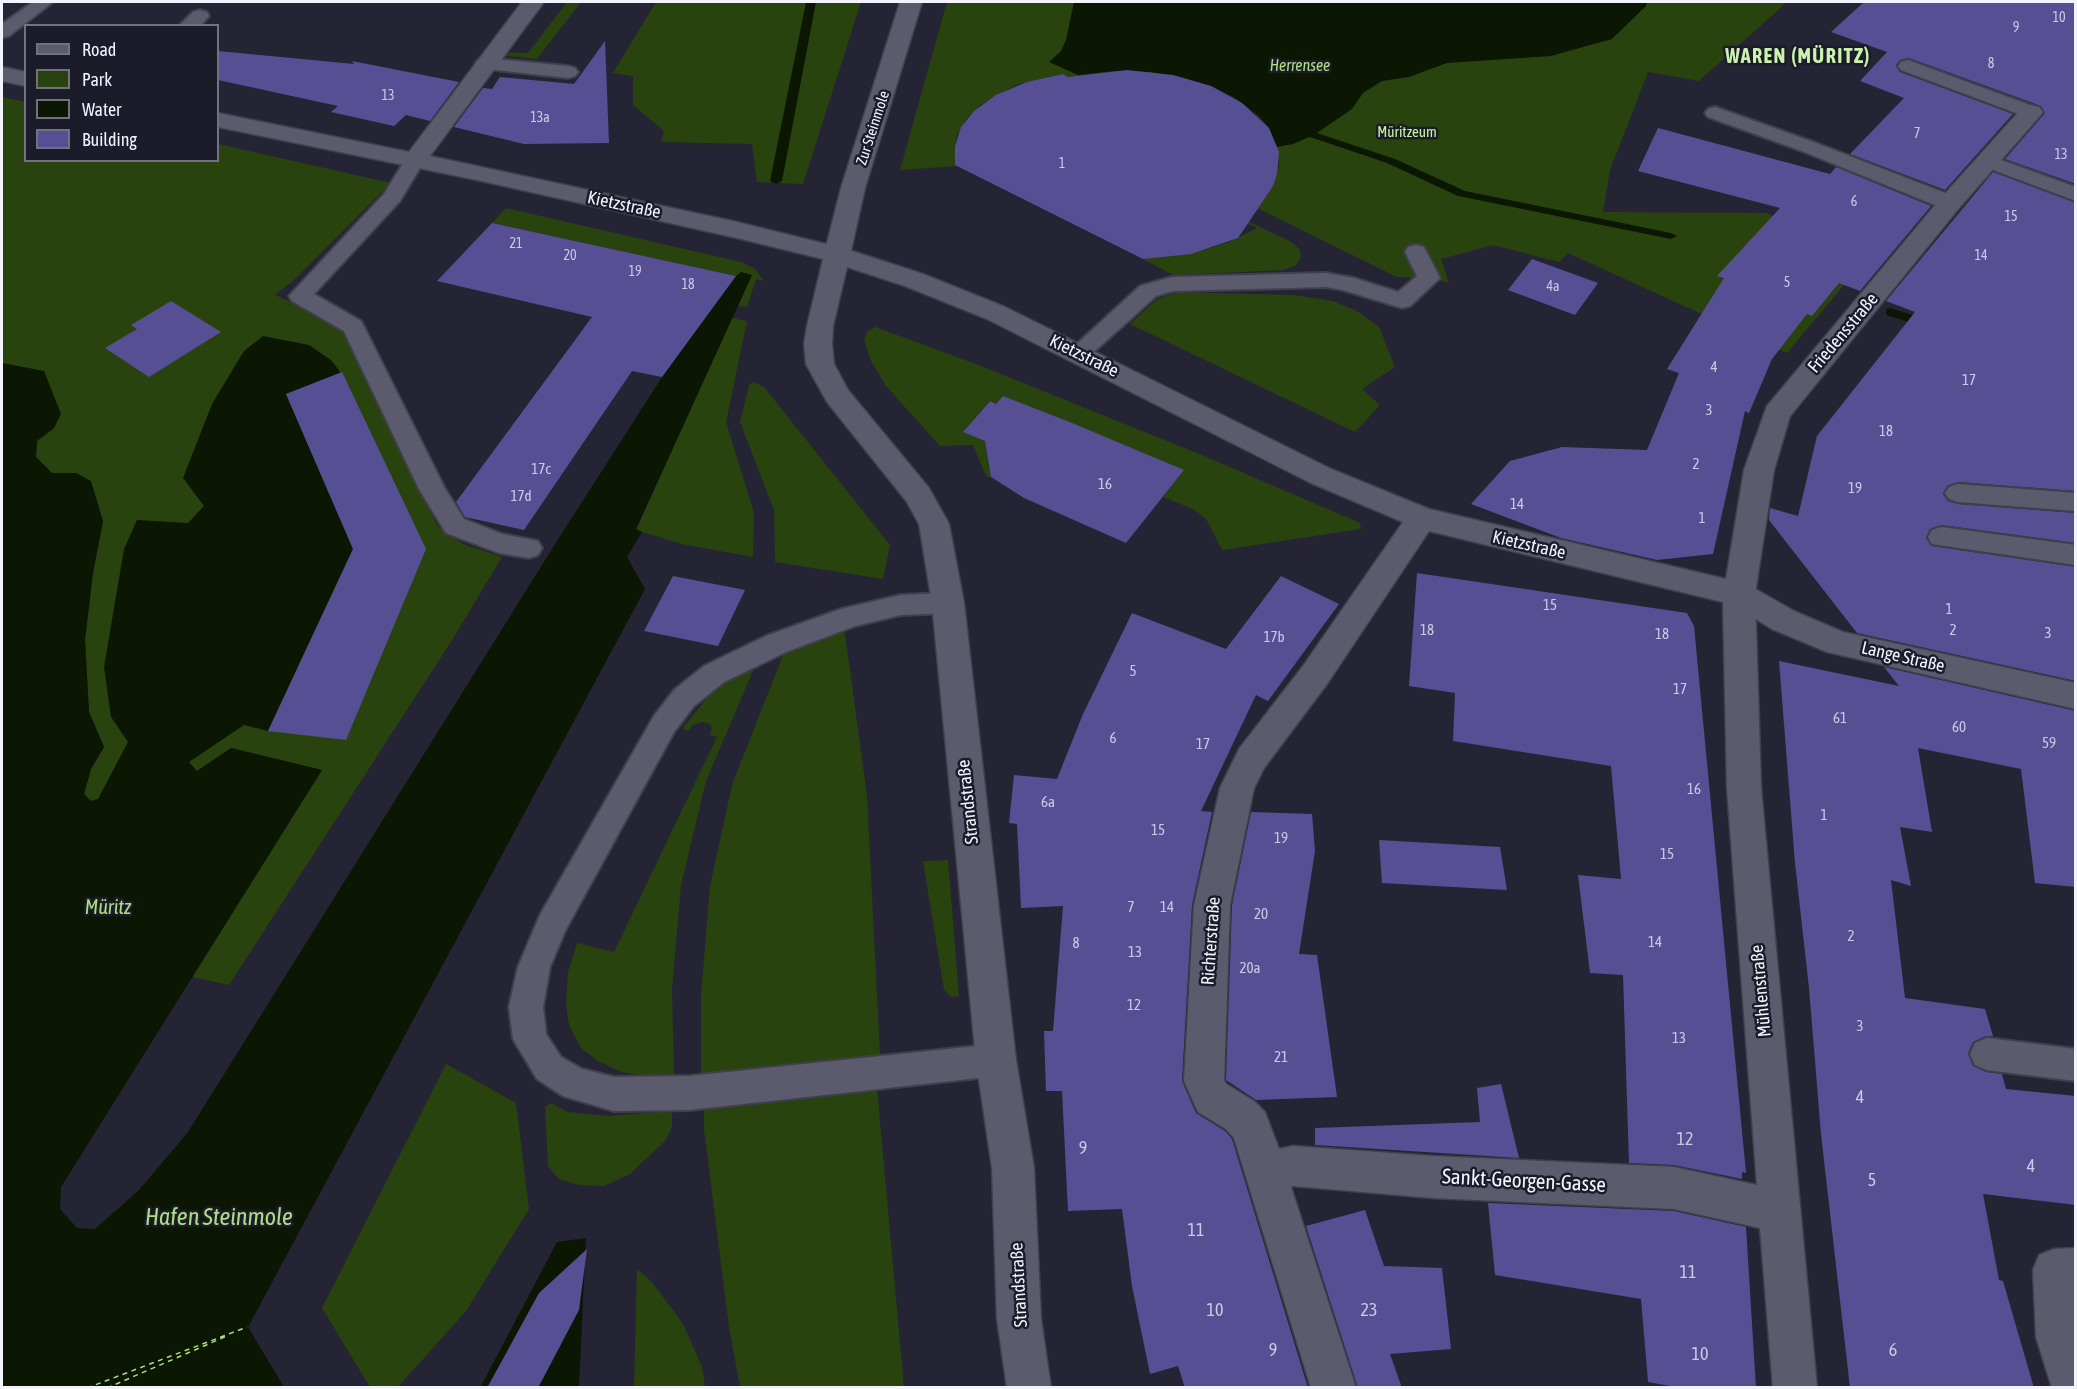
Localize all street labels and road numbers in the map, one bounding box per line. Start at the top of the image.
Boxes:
street label: Zur Steinmole [853,89,893,167]
street label: Kietzstraße [585,187,663,223]
street label: Friedensstraße [1803,289,1883,377]
street label: Kietzstraße [1046,330,1122,382]
street label: Kietzstraße [1490,526,1568,564]
street label: Lange Straße [1859,637,1947,677]
street label: Strandstraße [953,759,983,845]
street label: Richterstraße [1197,896,1225,986]
street label: Mühlenstraße [1746,944,1776,1038]
street label: Sankt-Georgen-Gasse [1441,1164,1607,1198]
street label: Strandstraße [1006,1242,1032,1328]

